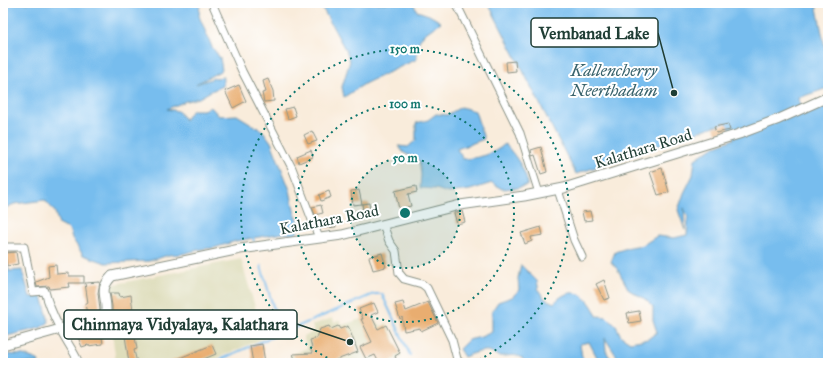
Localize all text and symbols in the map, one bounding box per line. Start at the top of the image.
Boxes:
callout: Vembanad Lake [531,18,658,47]
text: Vembanad Lake [538,23,649,44]
text: 150 m [390,42,421,56]
water label: Kallencherry Neerthadam [570,60,658,101]
text: 100 m [389,97,422,111]
street label: Kalathara Road [592,125,694,172]
text: 50 m [392,151,419,165]
street label: Kalathara Road [278,201,380,238]
centre of rings [398,206,412,220]
callout: Chinmaya Vidyalaya, Kalathara [64,310,297,339]
text: Chinmaya Vidyalaya, Kalathara [71,314,289,335]

